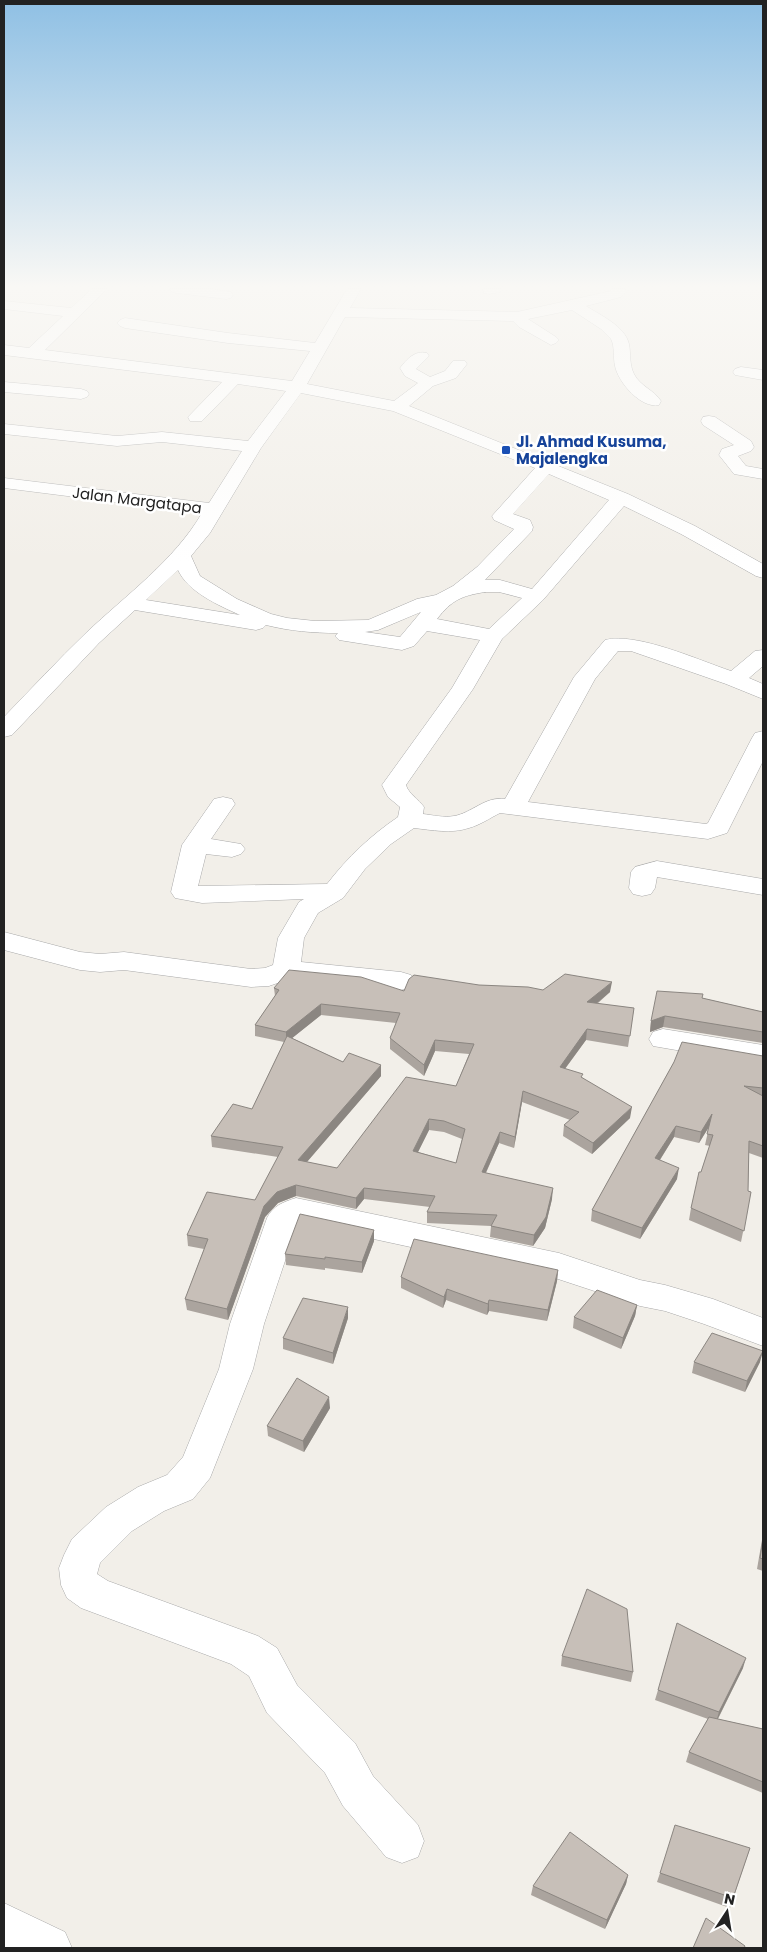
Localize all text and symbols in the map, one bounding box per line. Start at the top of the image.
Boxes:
place label: Jl. Ahmad Kusuma, Majalengka [516,431,667,469]
marker: Jl. Ahmad Kusuma, Majalengka [500,444,512,456]
street label: Jalan Margatapa [71,482,203,518]
north arrow [702,1887,752,1937]
text: N [722,1888,737,1910]

